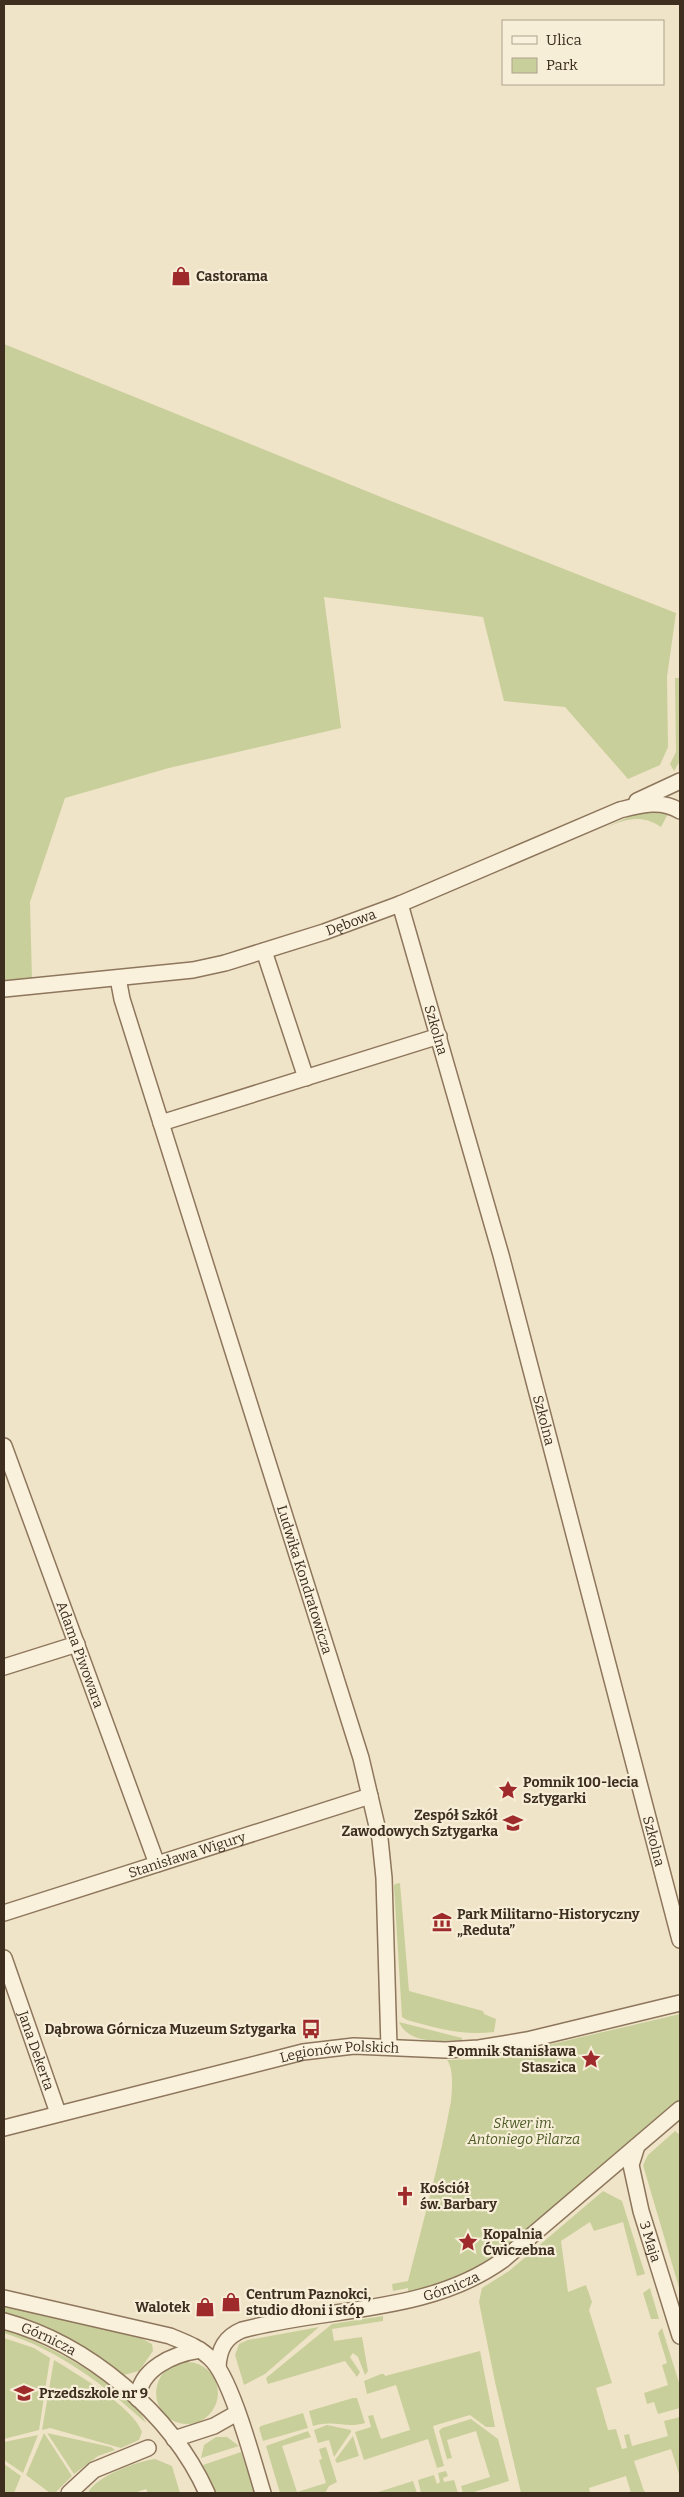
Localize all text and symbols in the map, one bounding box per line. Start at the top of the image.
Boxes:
legend [502,20,664,85]
text: Ulica [546,31,582,49]
text: Park [546,56,578,74]
shop icon: Castorama [170,265,192,287]
place label: Castorama [196,268,268,285]
street label: Dębowa [324,905,379,940]
street label: Szkolna [420,1003,451,1057]
street label: Szkolna [529,1393,558,1448]
street label: Ludwika Kondratowicza [273,1503,336,1657]
street label: Adama Piwowara [53,1599,107,1711]
place label: Pomnik 100-lecia Sztygarki [523,1774,639,1807]
place icon: Pomnik 100-lecia Sztygarki [497,1779,519,1801]
place label: Zespół Szkół Zawodowych Sztygarka [341,1807,498,1840]
school or university icon: Zespół Szkół Zawodowych Sztygarka [502,1812,524,1834]
street label: Szkolna [639,1814,668,1868]
street label: Stanisława Wigury [126,1828,248,1882]
place label: Park Militarno-Historyczny „Reduta” [457,1906,640,1939]
museum icon: Park Militarno-Historyczny „Reduta” [431,1911,453,1933]
street label: Jana Dekerta [14,2008,58,2093]
bus stop icon: Dąbrowa Górnicza Muzeum Sztygarka [300,2018,322,2040]
place label: Dąbrowa Górnicza Muzeum Sztygarka [45,2021,296,2038]
street label: Legionów Polskich [278,2038,400,2067]
place label: Pomnik Stanisława Staszica [448,2043,576,2076]
place icon: Pomnik Stanisława Staszica [580,2048,602,2070]
park label: Skwer im. Antoniego Pilarza [467,2115,580,2148]
place label: Kościół św. Barbary [420,2180,497,2213]
church icon: Kościół św. Barbary [394,2185,416,2207]
street label: 3 Maja [636,2219,665,2265]
place label: Kopalnia Ćwiczebna [483,2226,555,2259]
place icon: Kopalnia Ćwiczebna [457,2231,479,2253]
street label: Górnicza [421,2268,483,2305]
place label: Centrum Paznokci, studio dłoni i stóp [246,2286,371,2319]
shop icon: Centrum Paznokci, studio dłoni i stóp [220,2291,242,2313]
shop icon: Walotek [194,2296,216,2318]
place label: Walotek [135,2299,191,2316]
street label: Górnicza [19,2319,79,2359]
school or university icon: Przedszkole nr 9 [13,2382,35,2404]
place label: Przedszkole nr 9 [39,2385,148,2402]

